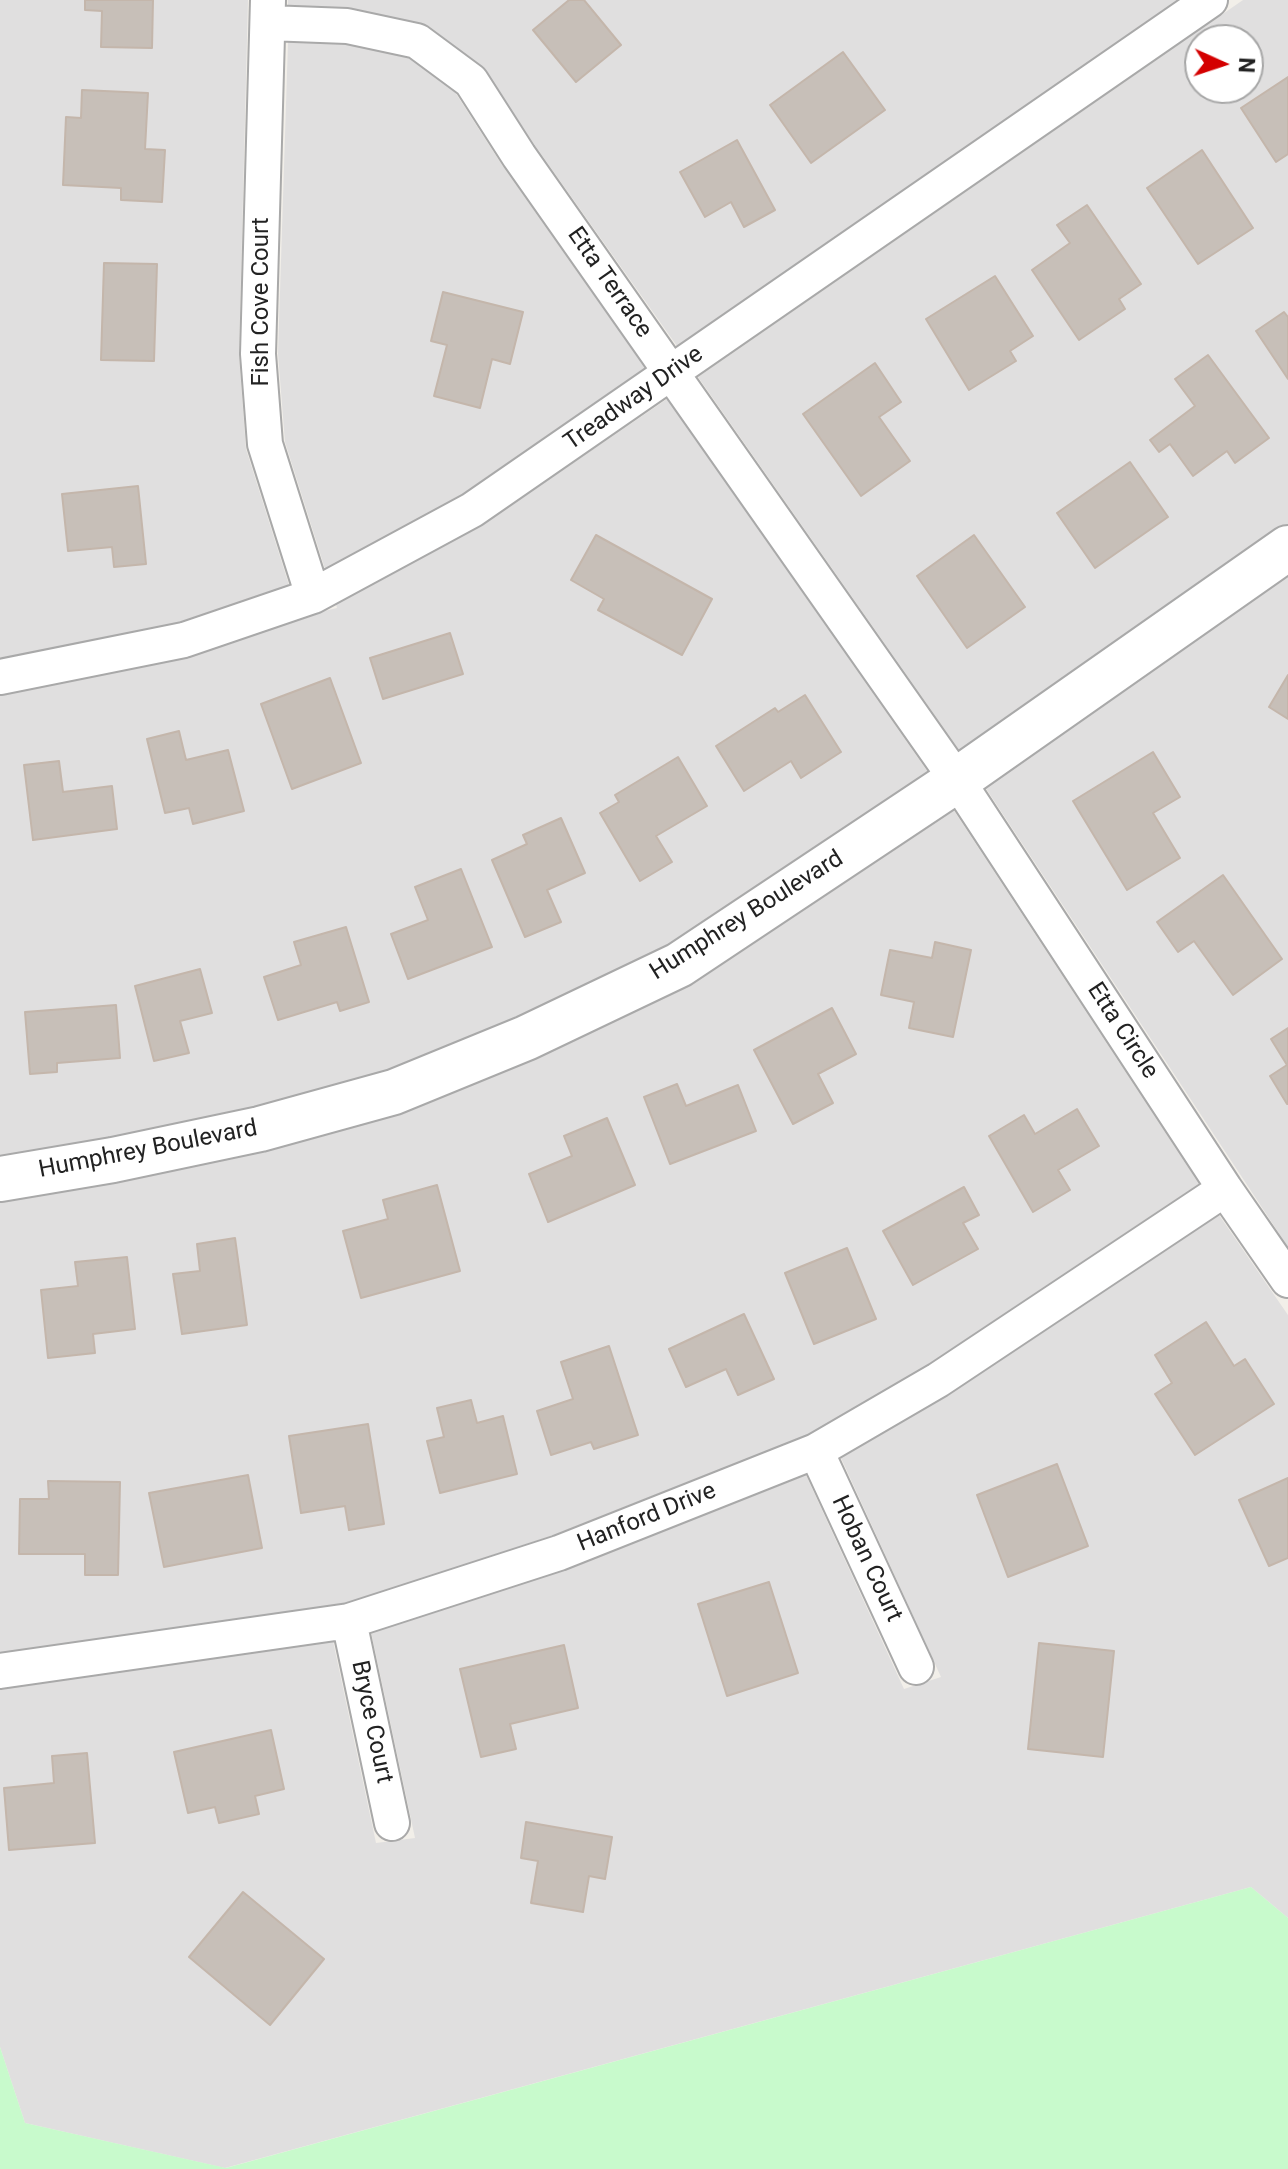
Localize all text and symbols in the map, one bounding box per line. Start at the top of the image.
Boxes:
north arrow [1184,24,1264,104]
text: N [1234,57,1259,74]
street label: Fish Cove Court [248,217,276,387]
street label: Etta Terrace [560,222,658,344]
street label: Treadway Drive [559,341,709,457]
street label: Humphrey Boulevard [645,845,849,987]
street label: Etta Circle [1080,978,1164,1084]
street label: Humphrey Boulevard [36,1115,260,1185]
street label: Hanford Drive [574,1477,720,1559]
street label: Hoban Court [824,1491,908,1627]
street label: Bryce Court [344,1658,398,1786]

